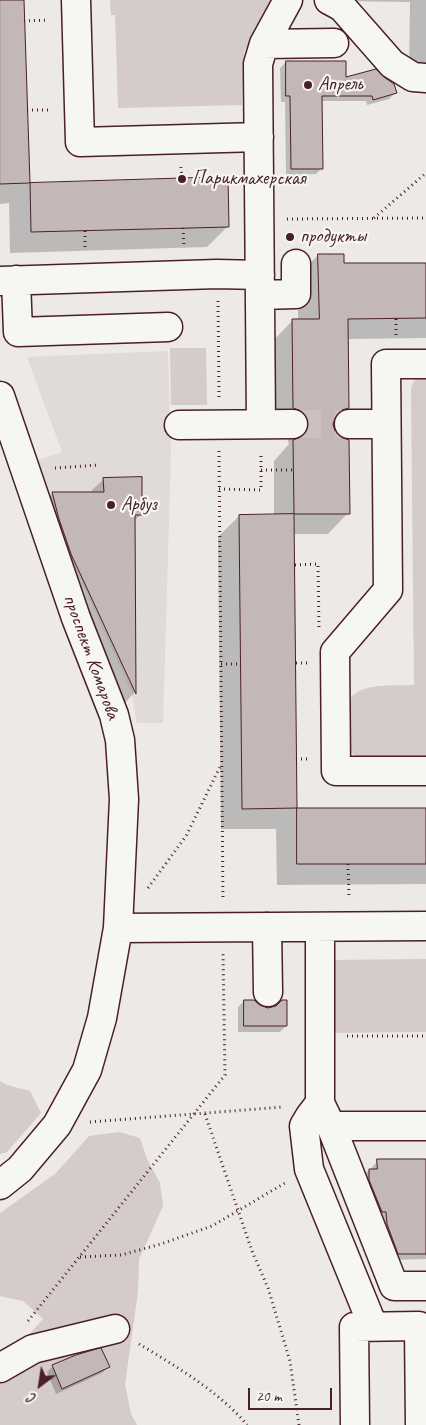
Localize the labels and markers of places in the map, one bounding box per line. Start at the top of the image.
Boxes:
place label: Апрель [318,73,363,97]
marker: Апрель [302,79,314,91]
place label: Парикмахерская [192,167,306,191]
marker: Парикмахерская [176,173,188,185]
place label: продукты [300,225,366,249]
marker: продукты [284,231,296,243]
place label: Арбуз [121,493,156,517]
marker: Арбуз [105,499,117,511]

